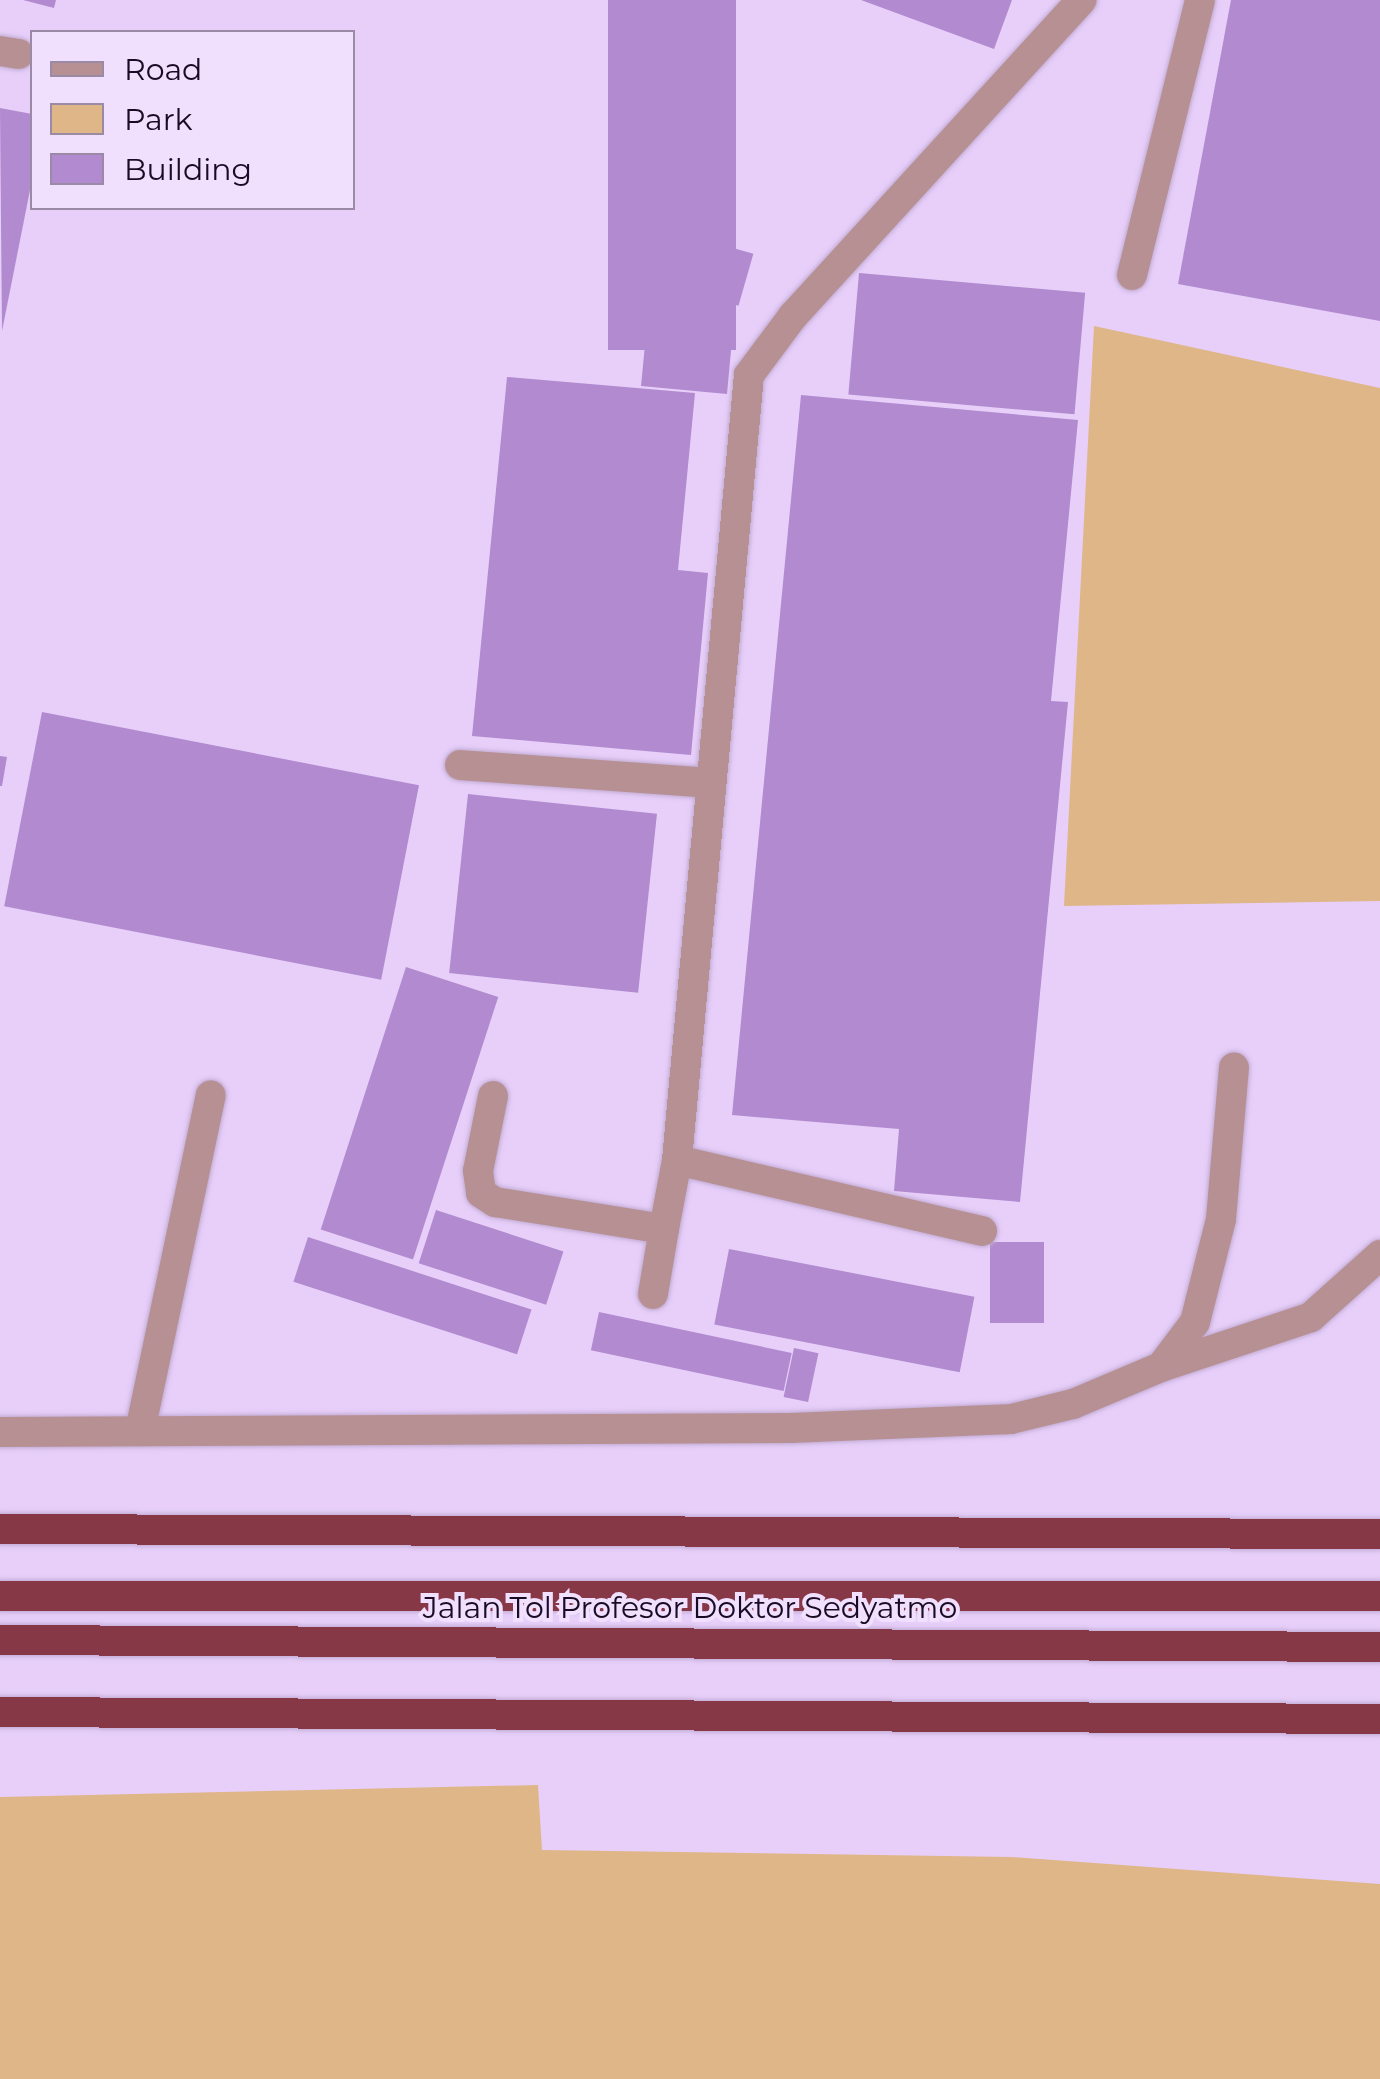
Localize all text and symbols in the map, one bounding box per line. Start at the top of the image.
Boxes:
legend [30,30,355,210]
text: Road [124,51,202,88]
text: Park [124,101,193,138]
text: Building [124,151,252,188]
street label: Jalan Tol Profesor Doktor Sedyatmo [423,1590,957,1626]

